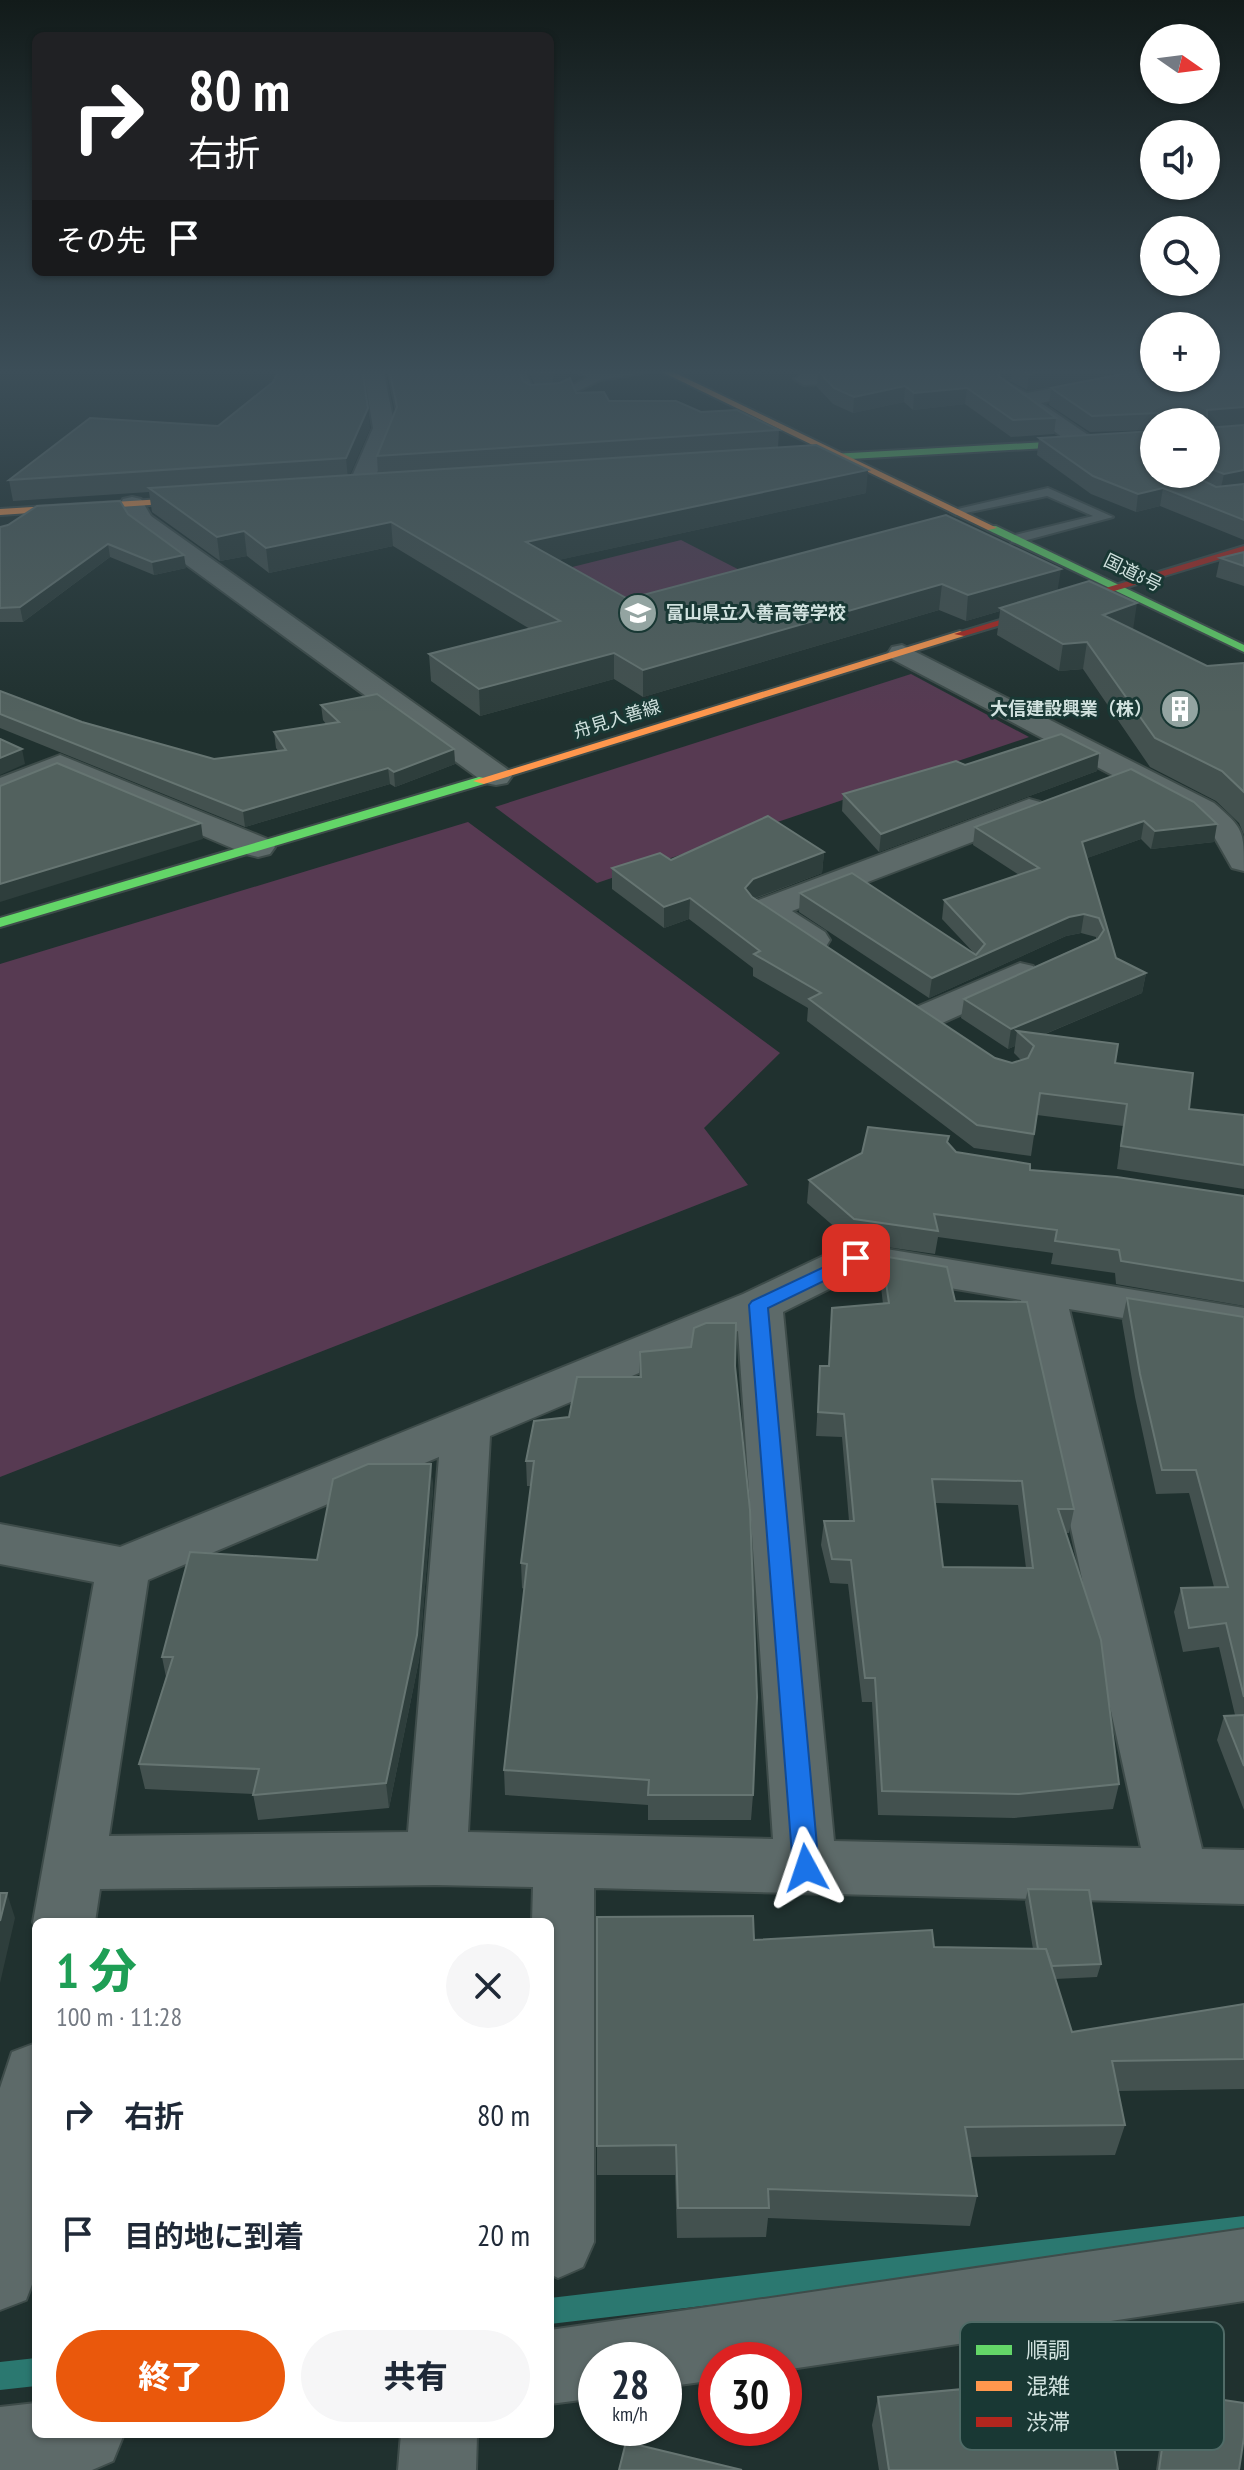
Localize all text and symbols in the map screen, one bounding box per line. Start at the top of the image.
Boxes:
north arrow [1140,24,1220,104]
map controls [1140,24,1220,488]
text: 80 m [188,54,290,126]
icon: right [56,64,160,168]
button: sound [1140,120,1220,200]
text: 右折 [188,129,260,176]
icon: arrive [162,216,206,260]
button: search [1140,216,1220,296]
text: その先 [56,220,146,259]
button: + [1140,312,1220,392]
button: − [1140,408,1220,488]
street label: 国道8号 [1100,549,1166,597]
school or university icon: 富山県立入善高等学校 [617,592,659,634]
place label: 富山県立入善高等学校 [666,601,846,624]
building icon: 大信建設興業（株） [1159,688,1201,730]
street label: 舟見入善線 [570,694,663,743]
place label: 大信建設興業（株） [990,697,1152,720]
pin [822,1224,890,1292]
icon: arrive [834,1236,878,1280]
position arrow [764,1826,848,1910]
text: 1 分 [56,1939,137,2001]
button: close [446,1944,530,2028]
text: 100 m · 11:28 [56,2000,182,2033]
icon: right [56,2092,100,2136]
text: 80 m [477,2095,530,2134]
text: 右折 [124,2096,184,2135]
icon: arrive [56,2212,100,2256]
text: 20 m [477,2215,530,2254]
text: 目的地に到着 [124,2216,304,2255]
legend [960,2322,1224,2450]
button: 終了 [56,2330,285,2422]
button: 共有 [301,2330,530,2422]
text: 順調 [1026,2336,1070,2364]
speed limit sign: 30 [698,2342,802,2446]
text: 28 [611,2358,649,2410]
text: 混雑 [1026,2372,1070,2400]
text: km/h [612,2401,648,2427]
text: 渋滞 [1026,2408,1070,2436]

